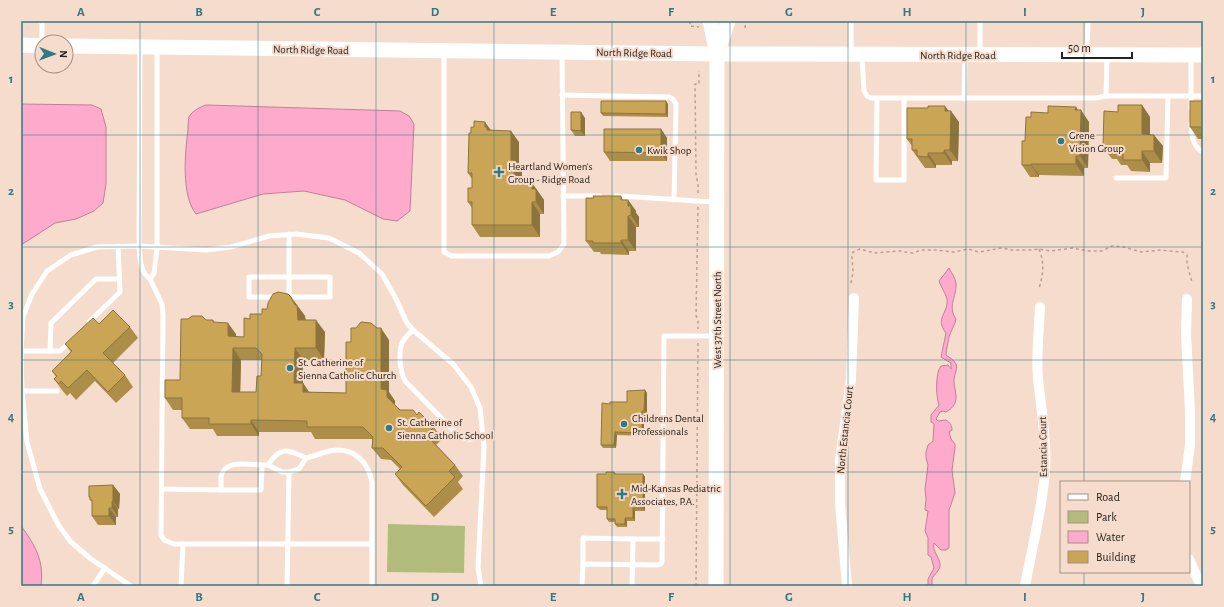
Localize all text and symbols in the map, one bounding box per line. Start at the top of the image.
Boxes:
text: A [77,6,85,19]
text: B [195,6,203,19]
text: C [314,6,321,19]
text: D [431,6,440,19]
text: E [550,6,557,19]
text: F [668,6,675,19]
text: G [785,6,793,19]
text: H [902,6,912,19]
text: I [1023,6,1027,19]
text: J [1141,6,1145,19]
north arrow [34,34,74,74]
scale bar [1062,34,1132,60]
text: 50 m [1068,42,1091,54]
street label: North Ridge Road [273,44,349,56]
street label: North Ridge Road [596,47,672,59]
text: N [58,50,69,58]
street label: North Ridge Road [920,50,996,61]
text: 1 [9,73,13,86]
text: 1 [1211,73,1215,86]
place label: Grene Vision Group [1069,130,1124,154]
marker: Grene Vision Group [1056,136,1066,146]
marker: Kwik Shop [634,145,644,155]
place label: Kwik Shop [647,145,692,156]
place label: Heartland Women's Group - Ridge Road [508,161,593,185]
marker: Heartland Women's Group - Ridge Road [493,166,505,178]
text: 2 [8,185,14,198]
text: 2 [1210,185,1216,198]
street label: West 37th Street North [712,271,723,369]
text: 3 [8,298,14,311]
text: 3 [1210,298,1216,311]
place label: St. Catherine of Sienna Catholic Church [298,357,396,381]
marker: St. Catherine of Sienna Catholic Church [285,363,295,373]
street label: North Estancia Court [835,385,855,474]
text: 4 [8,411,15,424]
text: 4 [1210,411,1217,424]
place label: Childrens Dental Professionals [632,413,704,437]
street label: Estancia Court [1037,416,1049,477]
place label: St. Catherine of Sienna Catholic School [397,417,493,441]
marker: Childrens Dental Professionals [619,419,629,429]
marker: St. Catherine of Sienna Catholic School [384,423,394,433]
legend [1060,481,1190,573]
place label: Mid-Kansas Pediatric Associates, P.A. [631,483,721,507]
marker: Mid-Kansas Pediatric Associates, P.A. [616,488,628,500]
text: Road [1096,491,1120,503]
text: Park [1096,511,1117,523]
text: 5 [8,523,14,536]
text: 5 [1210,523,1216,536]
text: Water [1096,531,1125,543]
text: Building [1096,551,1136,563]
text: A [77,591,85,604]
text: B [195,591,203,604]
text: C [314,591,321,604]
text: D [431,591,440,604]
text: E [550,591,557,604]
text: F [668,591,675,604]
text: G [785,591,793,604]
text: H [902,591,912,604]
text: I [1023,591,1027,604]
text: J [1141,591,1145,604]

